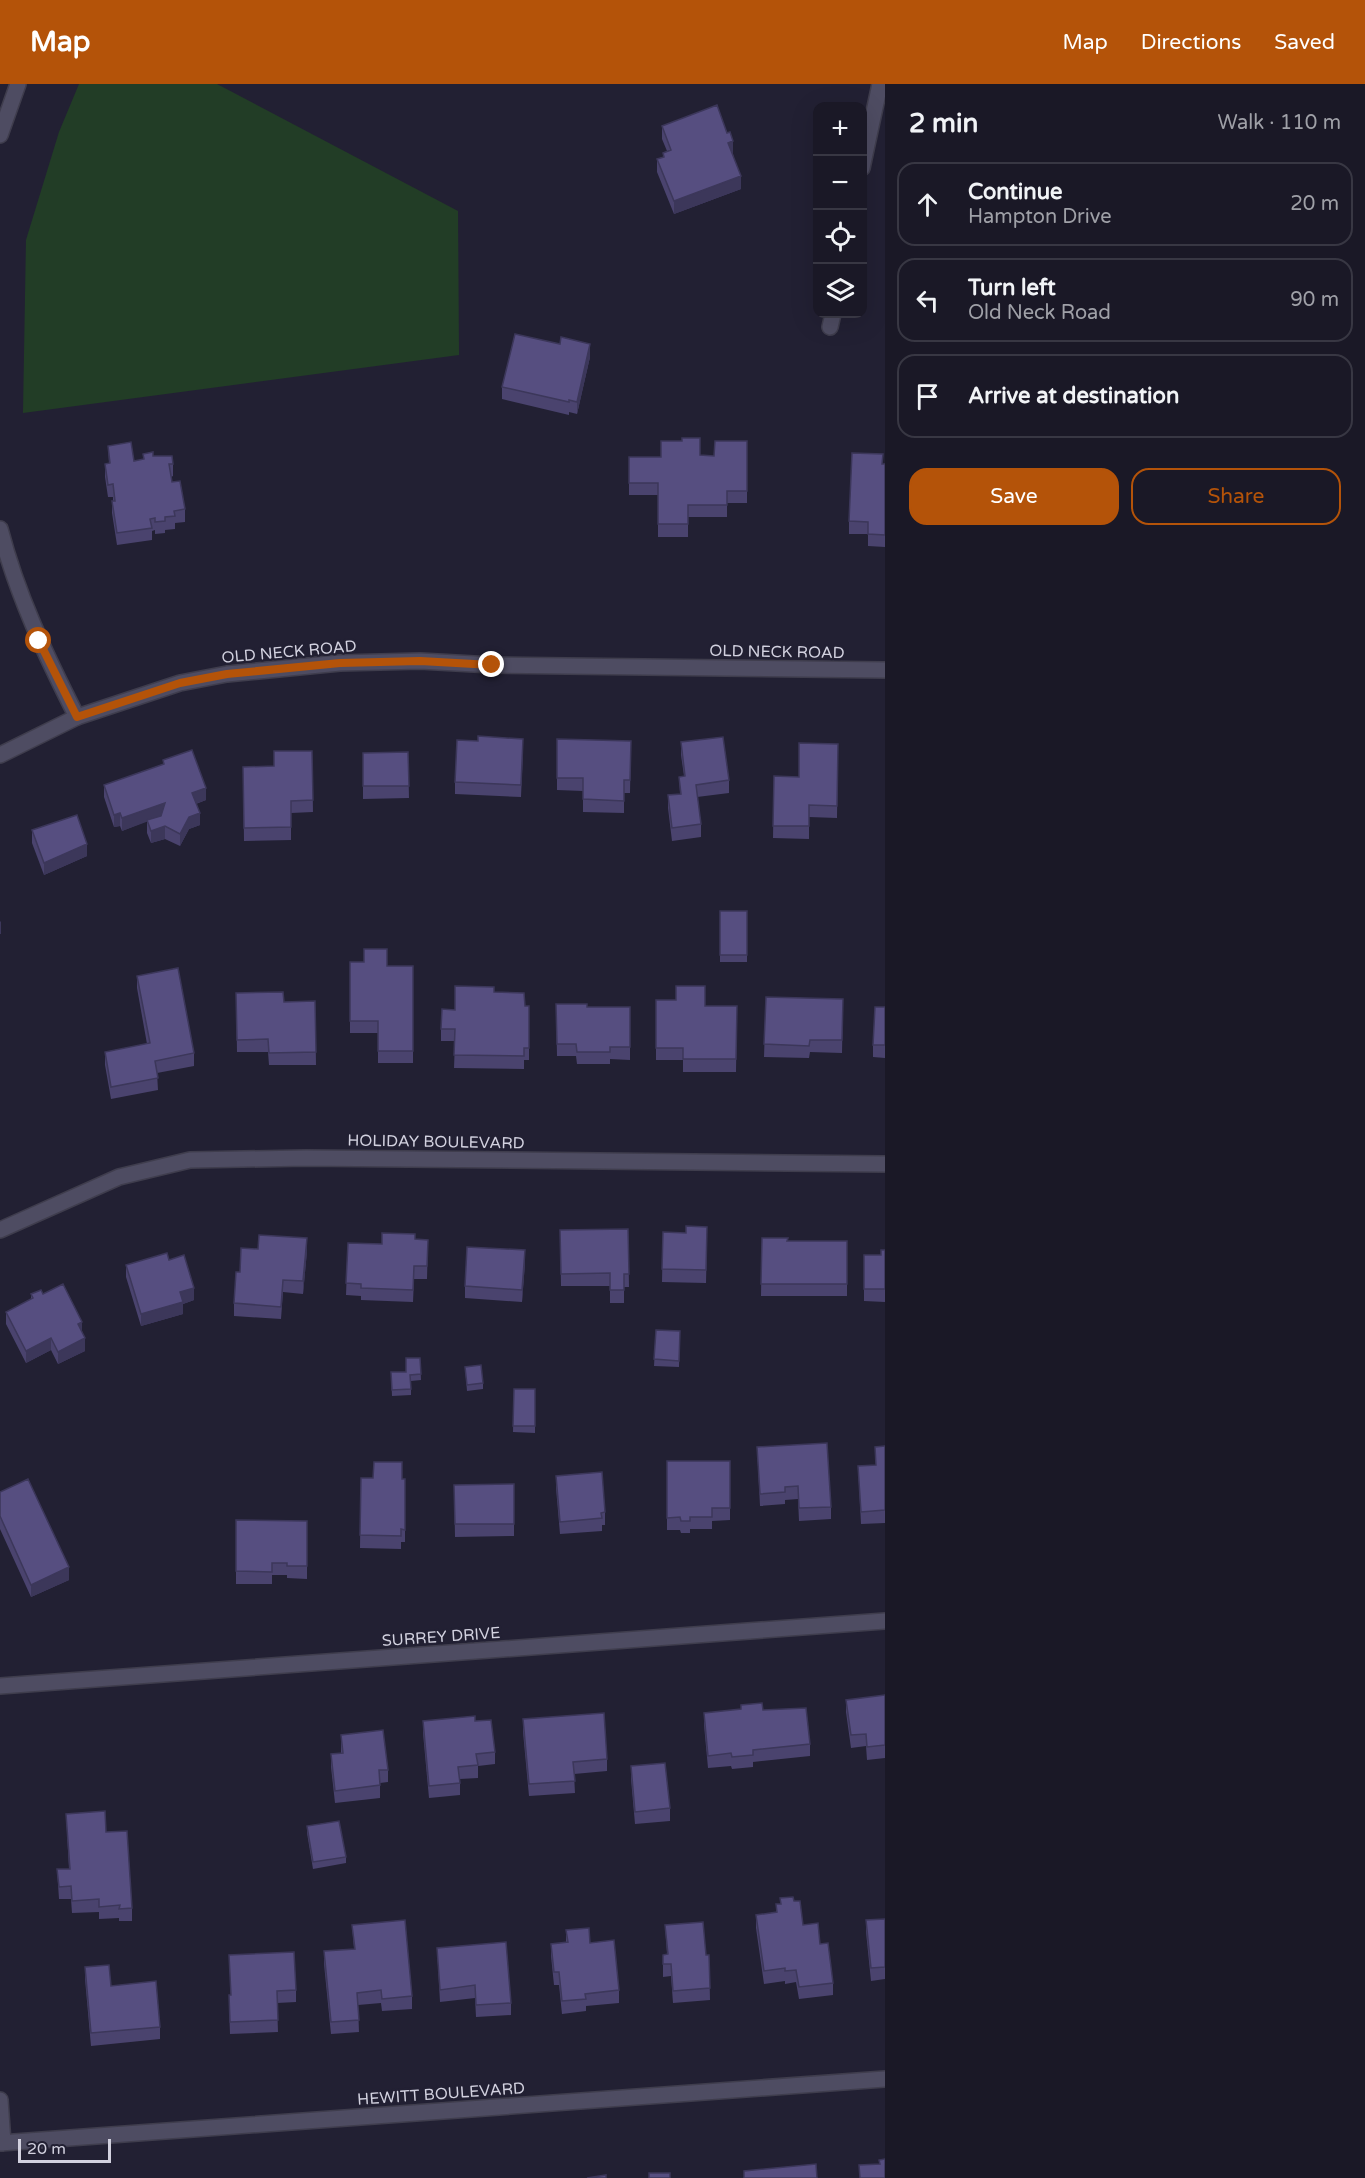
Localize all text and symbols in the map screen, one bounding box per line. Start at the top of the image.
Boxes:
text: Map [30,25,90,59]
text: Map [1062,30,1108,55]
text: Directions [1141,30,1241,55]
text: Saved [1274,30,1335,55]
map controls [813,102,867,318]
button: + [813,102,867,156]
text: 2 min [909,108,978,139]
text: Walk · 110 m [1218,111,1341,135]
button: − [813,156,867,210]
text: Continue [968,179,1063,205]
icon: ahead [911,188,944,221]
text: 20 m [1290,192,1339,216]
text: Hampton Drive [968,205,1112,229]
button: locate [813,210,867,264]
button: layers [813,264,867,318]
text: Turn left [968,275,1056,301]
icon: left [911,284,944,317]
text: 90 m [1290,288,1339,312]
text: Old Neck Road [968,301,1111,325]
icon: arrive [911,380,944,413]
text: Arrive at destination [968,383,1179,409]
button: Save [909,468,1119,525]
button: Share [1131,468,1341,525]
route start [25,627,51,653]
street label: OLD NECK ROAD [221,636,357,668]
street label: OLD NECK ROAD [709,641,845,663]
route end [478,651,504,677]
street label: HOLIDAY BOULEVARD [347,1130,525,1154]
street label: SURREY DRIVE [381,1623,501,1651]
street label: HEWITT BOULEVARD [357,2078,526,2110]
scale bar [18,2136,111,2164]
text: 20 m [27,2139,66,2159]

